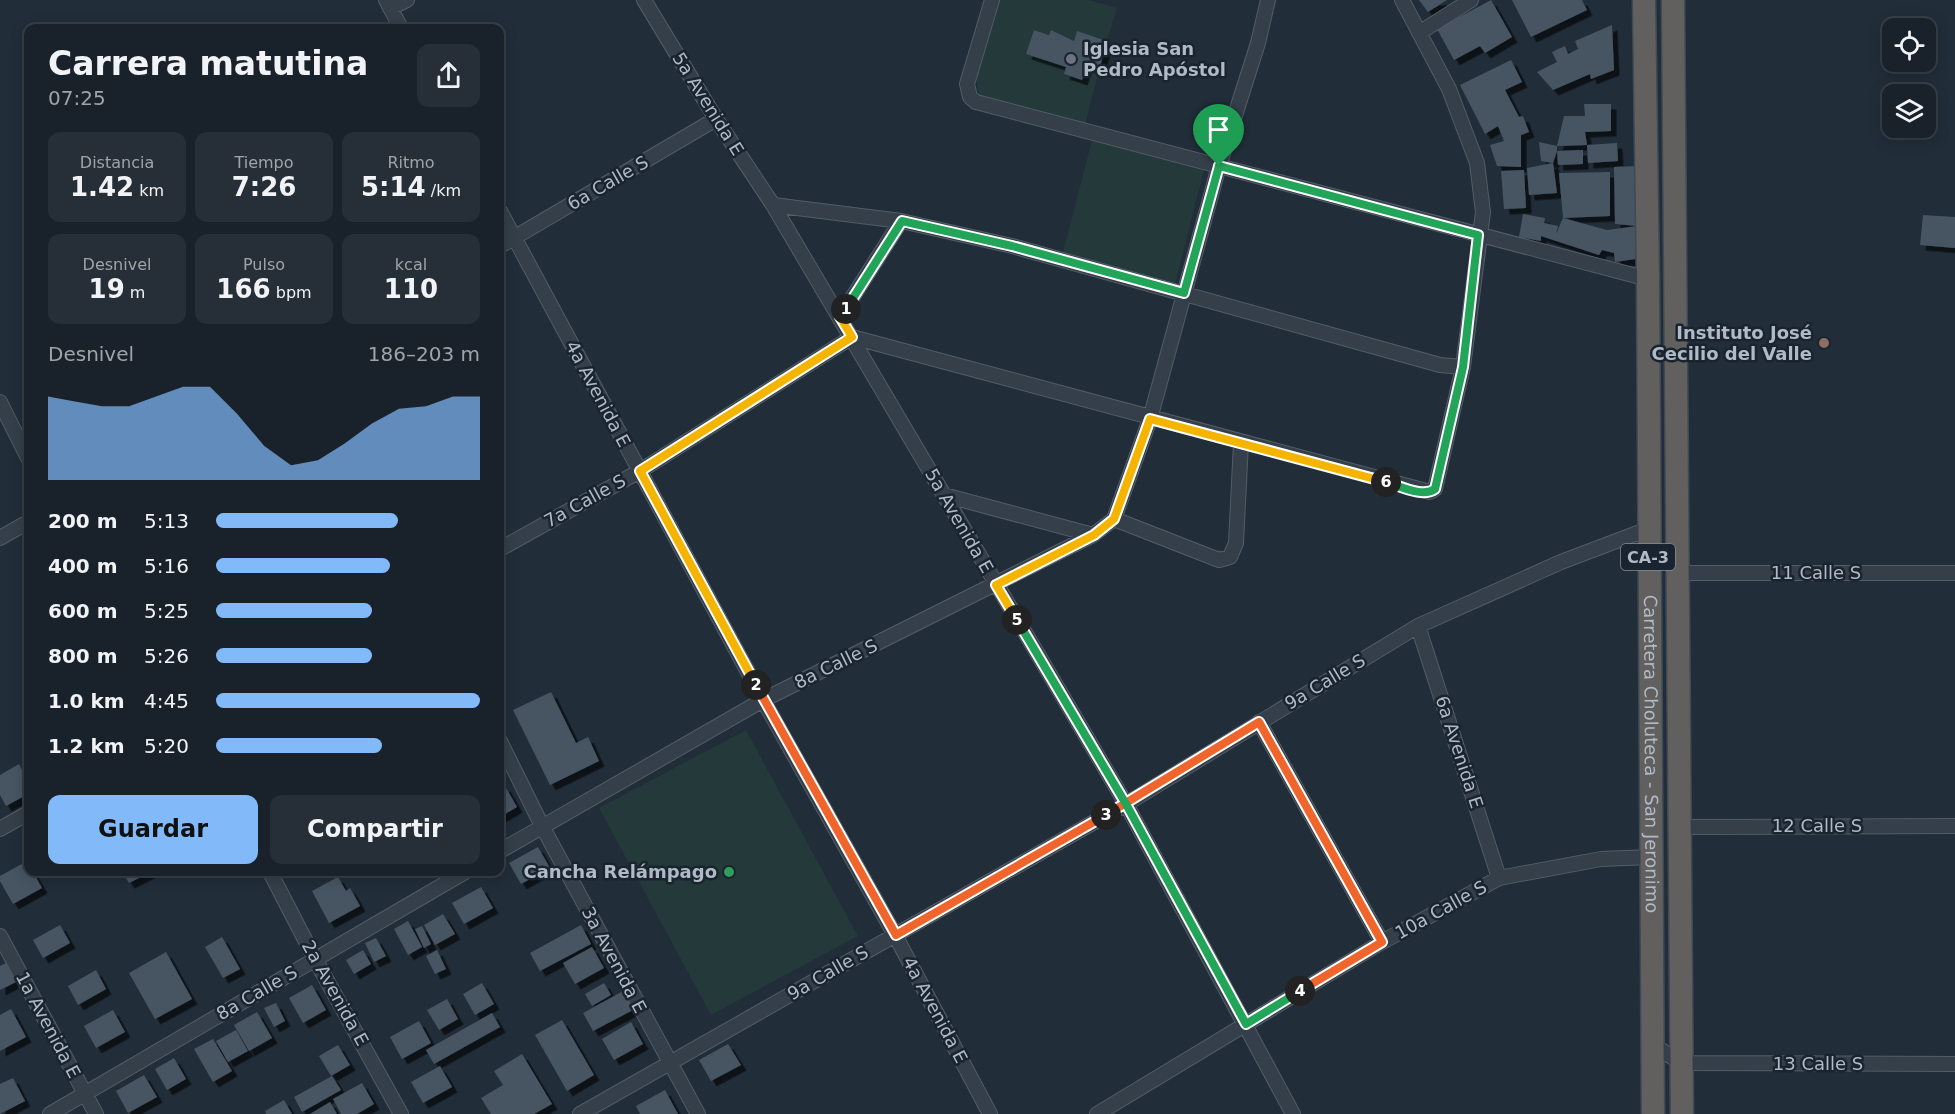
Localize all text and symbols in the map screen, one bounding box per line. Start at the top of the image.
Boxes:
map controls [1882,18,1936,138]
button: locate [1882,18,1936,72]
place label: Iglesia San Pedro Apóstol [1083,38,1226,80]
text: Carrera matutina [48,44,368,83]
button: share [417,44,480,107]
street label: 5a Avenida E [668,48,748,159]
marker: Iglesia San Pedro Apóstol [1064,52,1078,66]
button: layers [1882,84,1936,138]
text: 07:25 [48,86,106,110]
pin [1193,104,1244,166]
icon: arrive [1202,113,1235,146]
street label: 6a Calle S [564,151,652,214]
text: Distancia [80,153,154,172]
text: Tiempo [234,153,294,172]
text: Ritmo [387,153,435,172]
text: 1.42 [70,172,134,202]
text: 7:26 [232,172,296,202]
text: 5:14 [361,172,426,202]
text: km [134,181,164,200]
text: /km [426,181,461,200]
text: Desnivel [83,255,151,274]
text: Pulso [243,255,285,274]
text: kcal [395,255,427,274]
text: 19 [89,274,125,304]
text: 166 [216,274,271,304]
text: 110 [384,274,438,304]
text: m [125,283,145,302]
text: bpm [271,283,312,302]
pin: 1 [831,294,861,324]
text: 1 [840,299,852,318]
place label: Instituto José Cecilio del Valle [1652,322,1812,364]
marker: Instituto José Cecilio del Valle [1817,336,1831,350]
street label: 4a Avenida E [562,337,635,450]
text: Desnivel [48,342,134,366]
text: 186–203 m [368,342,480,366]
street label: 5a Avenida E [921,465,998,577]
pin: 6 [1371,467,1401,497]
street label: 7a Calle S [540,470,629,532]
text: 6 [1380,472,1392,491]
text: 200 m [48,509,118,533]
text: 5:13 [144,509,189,533]
road number: CA-3 [1621,544,1675,570]
text: 400 m [48,554,118,578]
text: 5:16 [144,554,189,578]
street label: 11 Calle S [1771,562,1861,583]
street label: Carretera Choluteca - San Jeronimo [1640,595,1663,913]
text: 600 m [48,599,118,623]
text: 5:25 [144,599,189,623]
pin: 5 [1002,605,1032,635]
text: 5 [1011,610,1023,629]
street label: 8a Calle S [791,634,881,693]
text: 800 m [48,644,118,668]
text: 5:26 [144,644,189,668]
street label: 9a Calle S [1281,649,1369,714]
pin: 2 [741,670,771,700]
text: 2 [750,675,762,694]
text: 1.0 km [48,689,125,713]
text: 4:45 [144,689,189,713]
street label: 6a Avenida E [1431,693,1488,811]
text: 1.2 km [48,734,125,758]
text: 5:20 [144,734,189,758]
button: Guardar [48,795,258,864]
button: Compartir [270,795,480,864]
pin: 3 [1091,800,1121,830]
text: 3 [1100,805,1112,824]
street label: 12 Calle S [1772,815,1862,836]
place label: Cancha Relámpago [524,861,717,882]
marker: Cancha Relámpago [722,865,736,879]
street label: 10a Calle S [1391,876,1490,943]
street label: 3a Avenida E [578,903,651,1016]
street label: 2a Avenida E [298,936,373,1049]
street label: 9a Calle S [784,941,872,1004]
street label: 4a Avenida E [899,953,972,1066]
street label: 8a Calle S [213,961,301,1024]
street label: 1a Avenida E [12,968,85,1081]
pin: 4 [1285,976,1315,1006]
text: 4 [1294,981,1306,1000]
street label: 13 Calle S [1773,1053,1863,1074]

